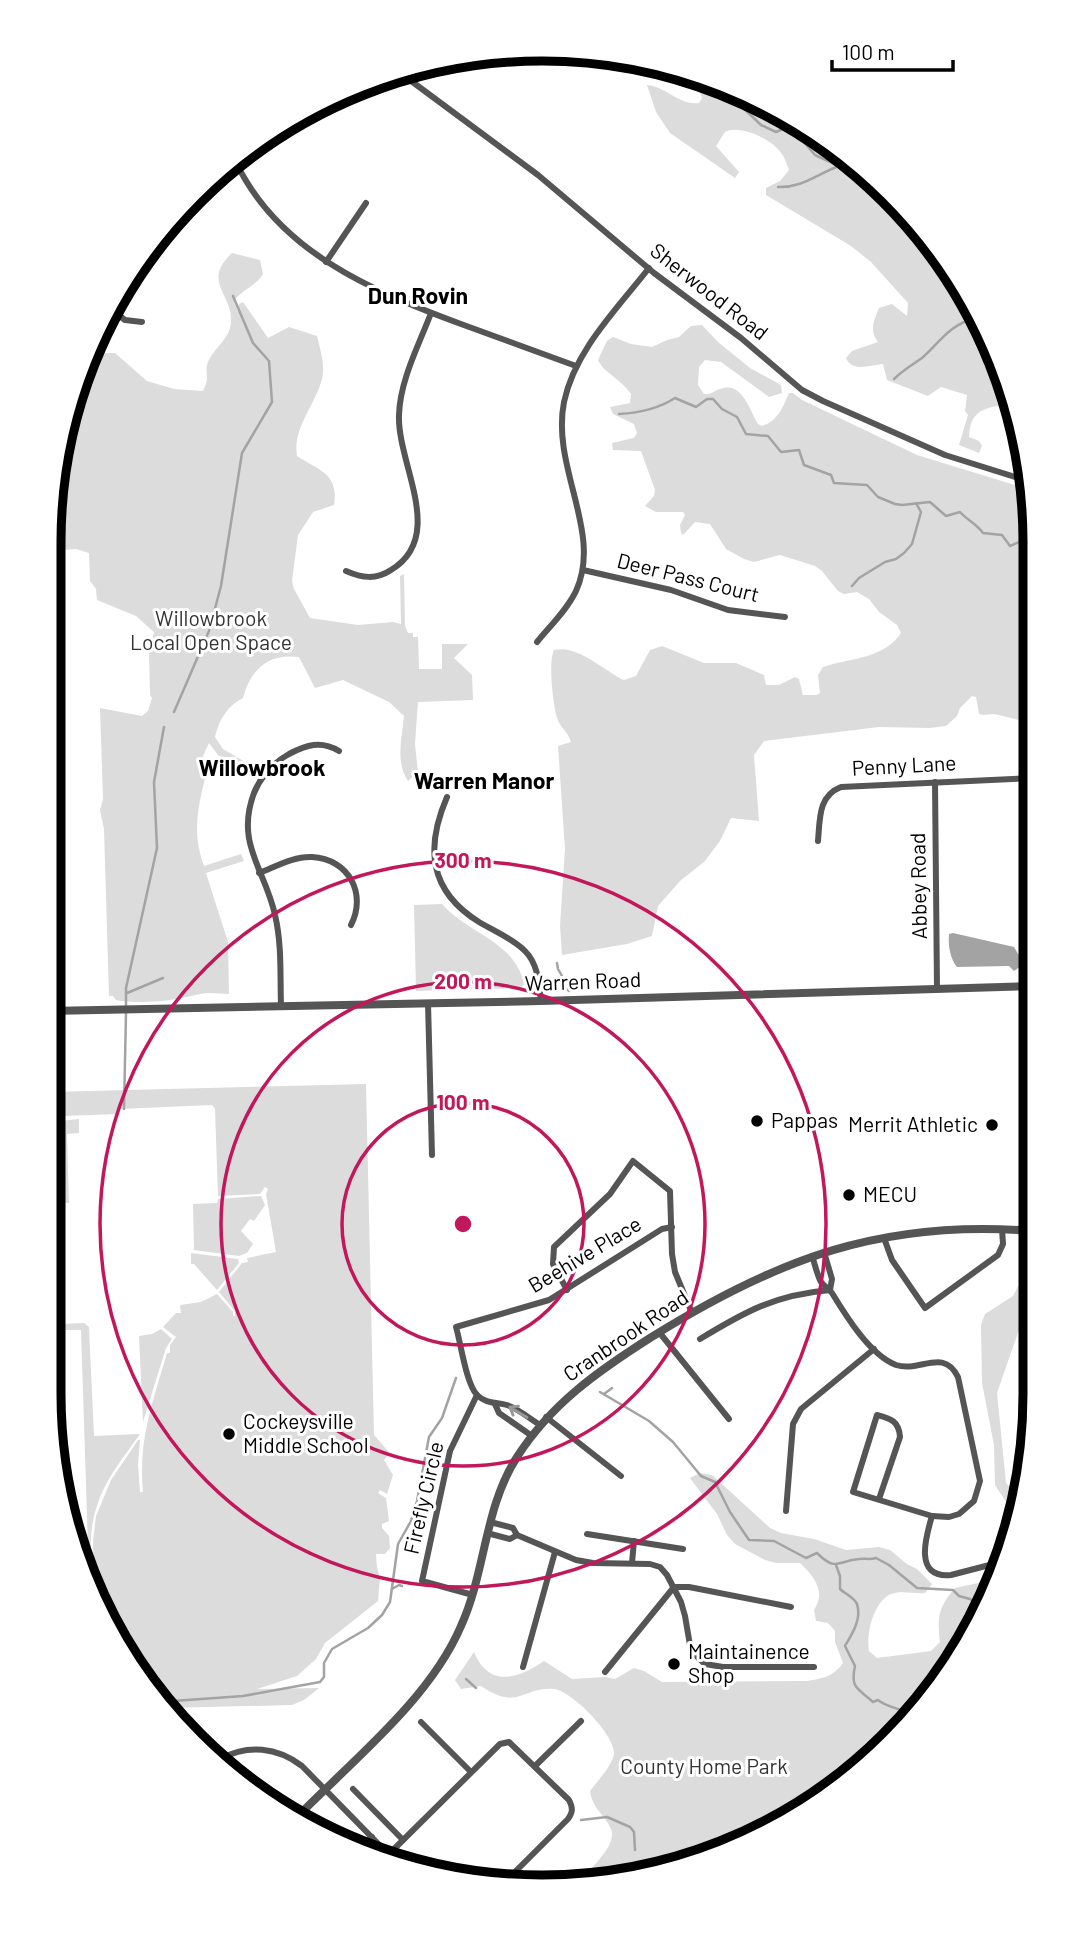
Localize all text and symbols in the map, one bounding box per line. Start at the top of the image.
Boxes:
scale bar [832,28,953,72]
text: 100 m [842,39,895,64]
street label: Sherwood Road [646,237,774,345]
district label: Dun Rovin [368,281,468,309]
street label: Deer Pass Court [615,547,762,606]
park label: Willowbrook Local Open Space [130,605,292,654]
street label: Penny Lane [851,749,957,780]
district label: Willowbrook [199,753,325,781]
district label: Warren Manor [414,766,555,794]
street label: Abbey Road [904,832,931,940]
text: 300 m [434,847,492,872]
street label: Warren Road [524,966,642,995]
text: 200 m [434,968,492,993]
text: 100 m [436,1089,490,1114]
place label: Pappas [771,1107,838,1132]
place label: Merrit Athletic [848,1111,978,1136]
marker: Pappas [749,1113,765,1129]
marker: Merrit Athletic [984,1117,1000,1133]
place label: MECU [863,1181,917,1206]
marker: MECU [841,1187,857,1203]
street label: Beehive Place [523,1210,645,1297]
centre of rings [451,1212,475,1236]
street label: Cranbrook Road [558,1284,692,1386]
one-way arrow [509,1404,529,1418]
place label: Cockeysville Middle School [243,1408,369,1457]
marker: Cockeysville Middle School [221,1426,237,1442]
street label: Firefly Circle [397,1439,448,1556]
place label: Maintainence Shop [688,1638,810,1687]
marker: Maintainence Shop [666,1656,682,1672]
park label: County Home Park [620,1753,788,1778]

